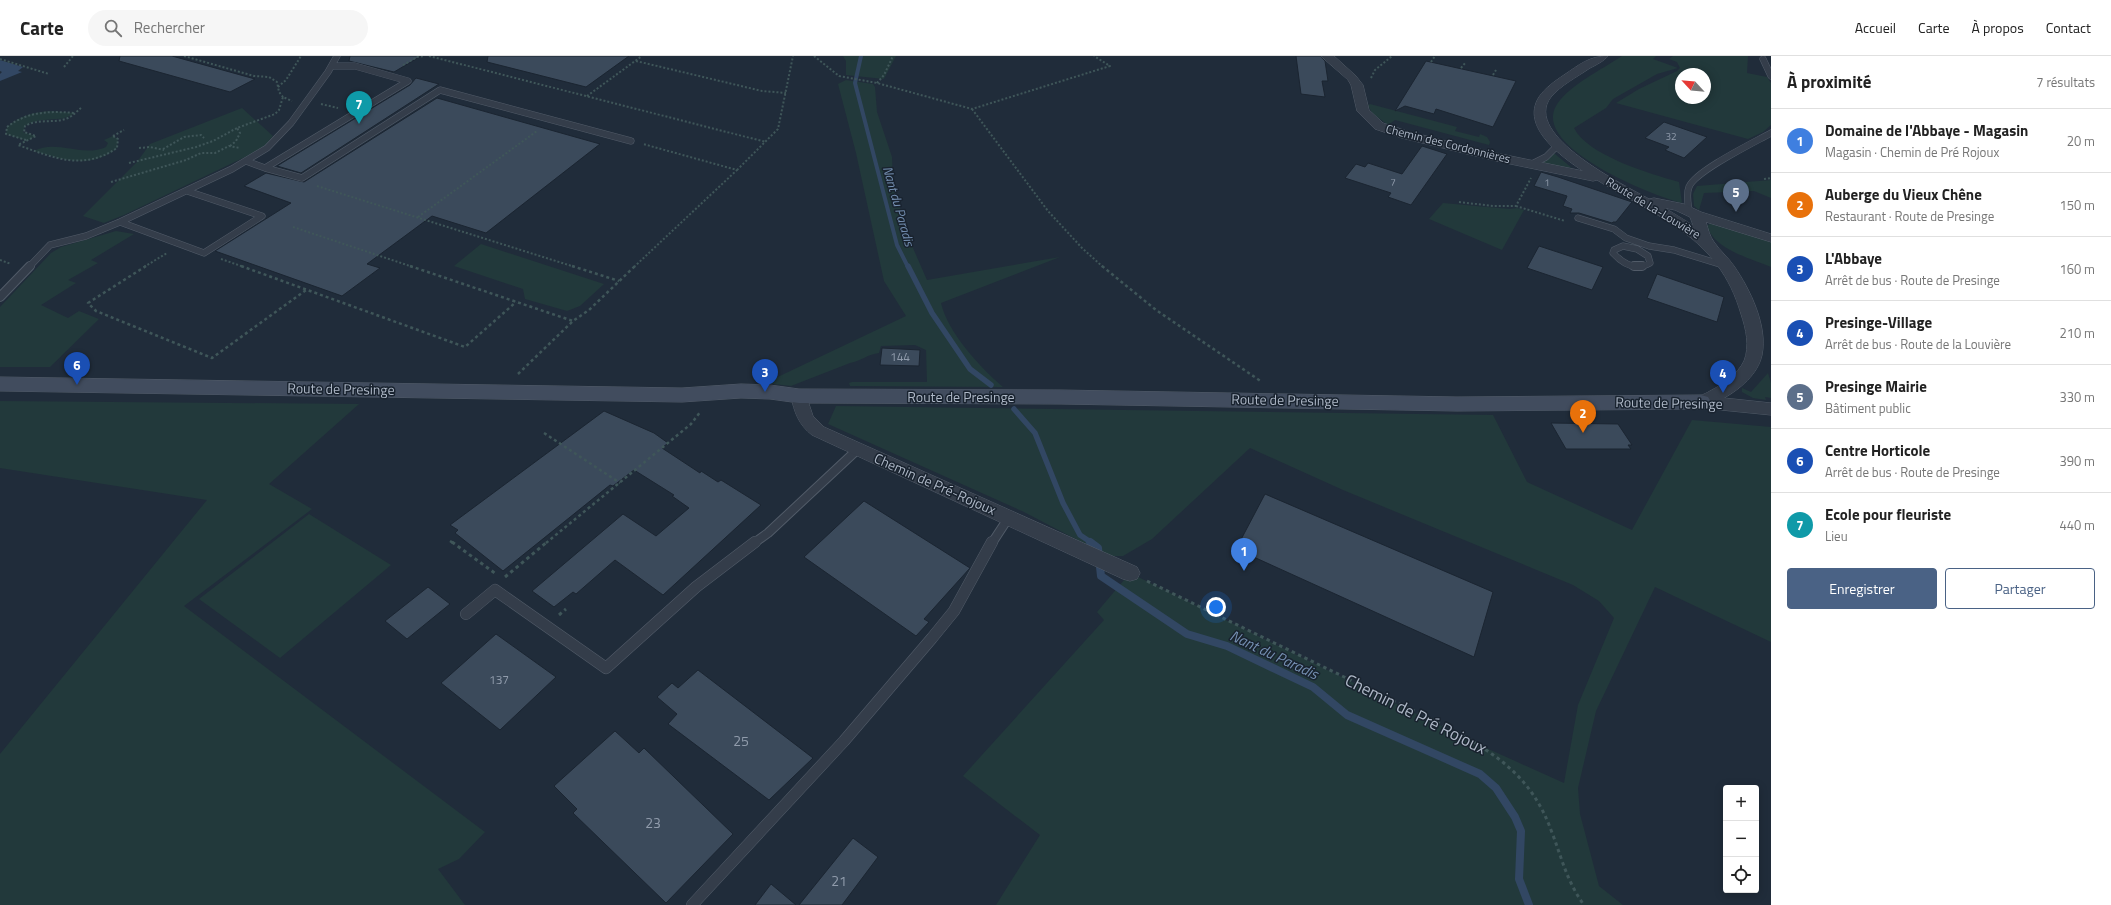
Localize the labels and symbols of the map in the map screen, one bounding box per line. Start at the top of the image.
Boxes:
north arrow [1675,68,1711,104]
pin: 7 [346,91,372,124]
street label: Chemin des Cordonnières [1384,119,1513,168]
house number: 32 [1665,129,1677,144]
water label: Nant du Paradis [878,163,920,250]
street label: Route de La-Louvière [1602,172,1704,244]
house number: 7 [1390,175,1396,190]
house number: 1 [1544,175,1550,190]
pin: 5 [1723,179,1749,212]
house number: 144 [890,347,910,366]
pin: 6 [64,352,90,385]
pin: 3 [752,359,778,392]
pin: 4 [1710,360,1736,393]
street label: Route de Presinge [287,377,395,400]
street label: Route de Presinge [907,386,1015,407]
street label: Route de Presinge [1231,388,1339,411]
street label: Route de Presinge [1615,391,1723,414]
pin: 2 [1570,400,1596,433]
street label: Chemin de Pré-Rojoux [871,447,1000,520]
pin: 1 [1231,538,1257,571]
your location [1206,597,1226,617]
water label: Nant du Paradis [1226,624,1324,686]
street label: Chemin de Pré Rojoux [1341,667,1492,761]
house number: 137 [489,670,509,689]
house number: 25 [733,730,749,751]
house number: 23 [645,812,661,833]
house number: 21 [831,870,847,891]

